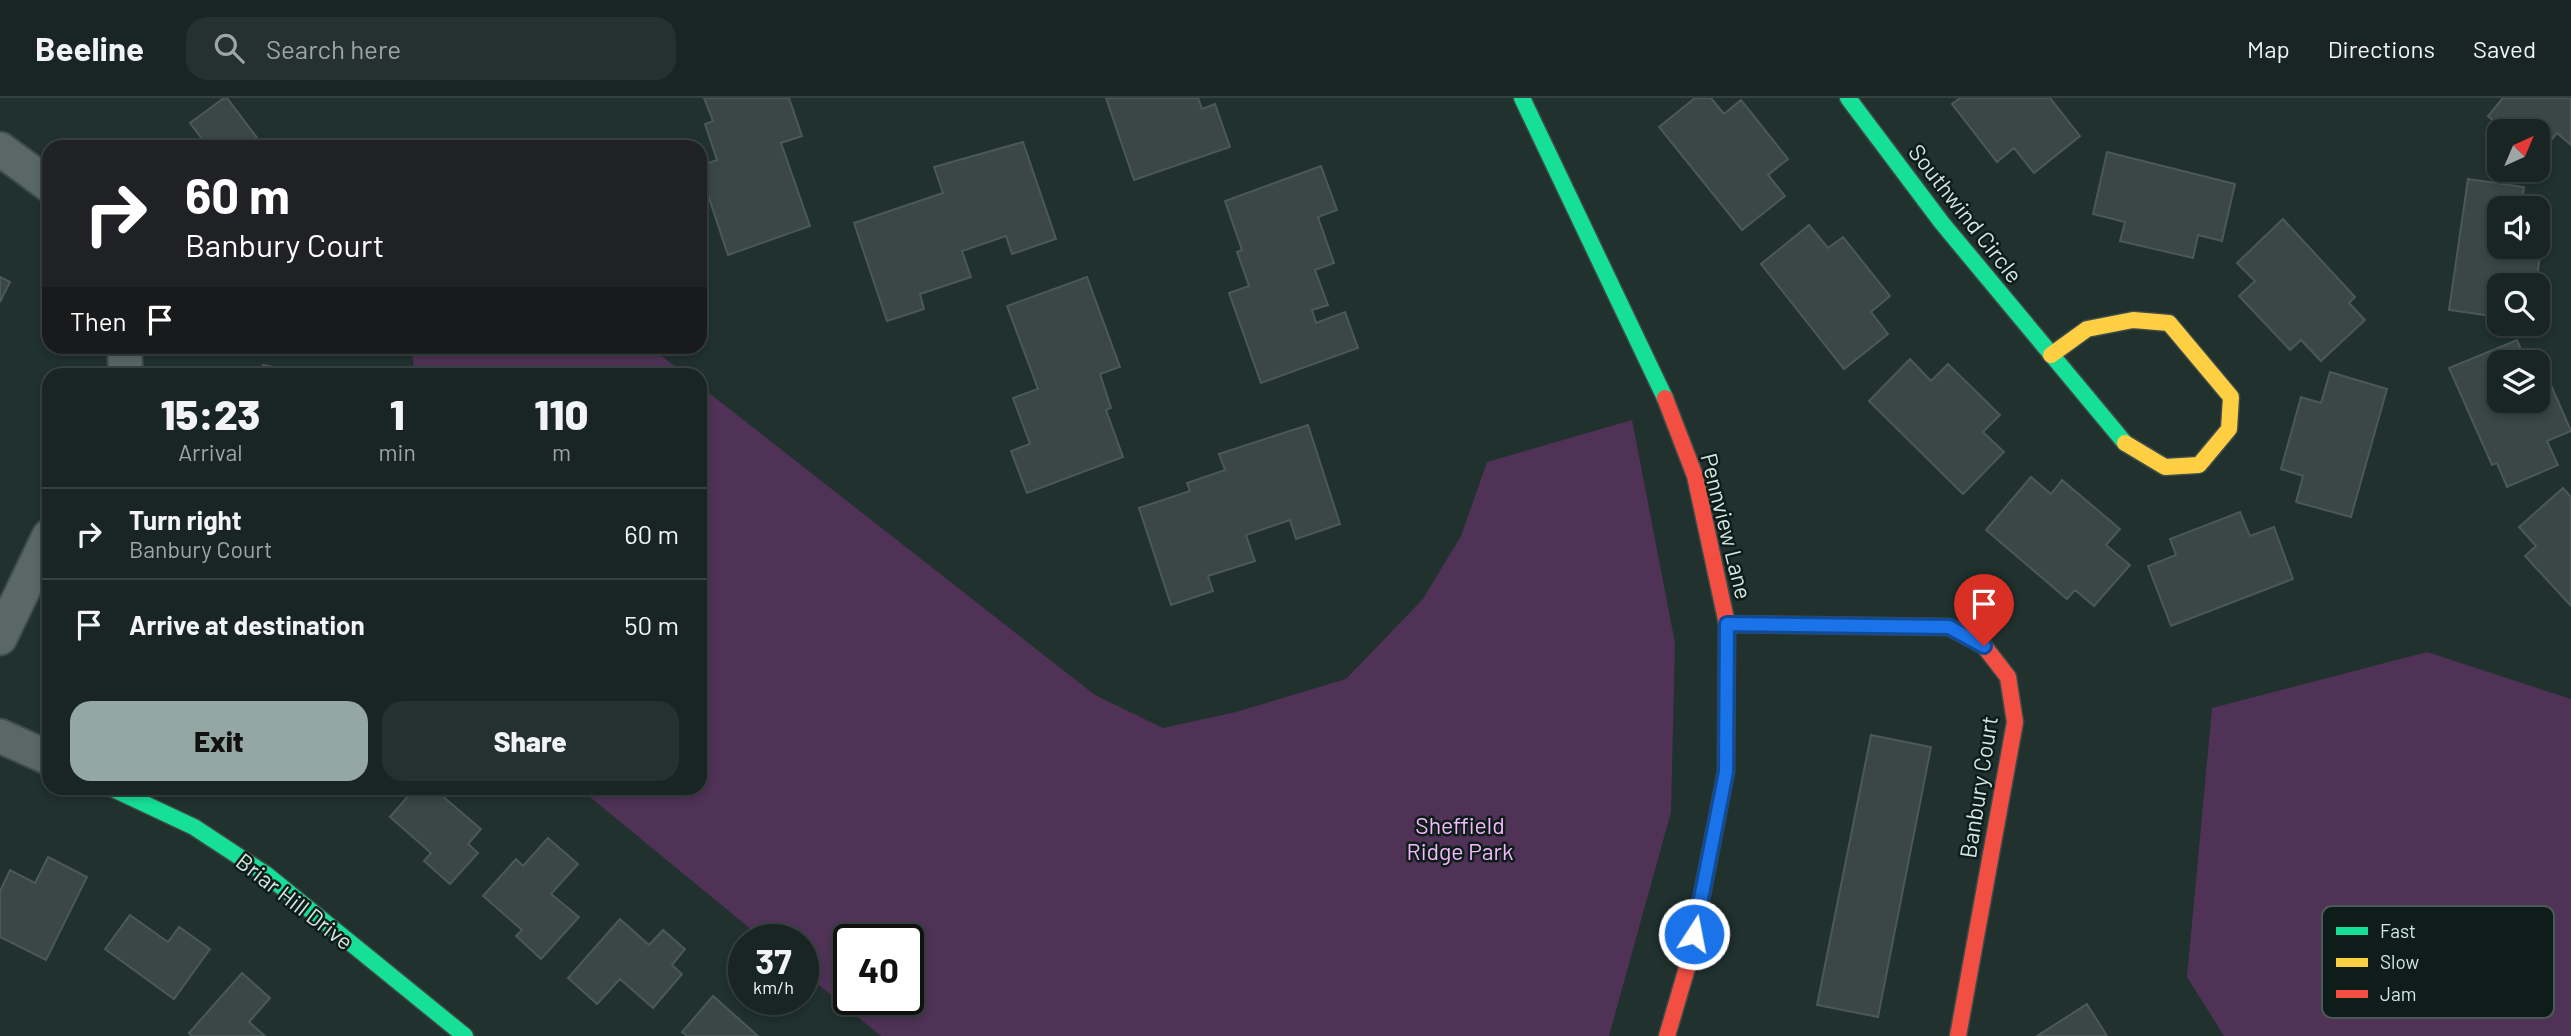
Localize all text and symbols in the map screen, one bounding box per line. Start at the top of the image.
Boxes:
search box [186,17,676,80]
text: Beeline [35,28,144,68]
icon: search [210,29,248,67]
text: Search here [266,33,401,64]
text: Map [2247,34,2290,63]
text: Directions [2328,34,2435,63]
text: Saved [2473,34,2536,63]
north arrow [2487,119,2550,182]
map controls [2487,119,2550,413]
street label: Southwind Circle [1903,138,2029,288]
text: 60 m [185,165,290,224]
icon: right [70,168,161,259]
button: sound [2487,196,2550,259]
text: Banbury Court [185,225,385,263]
button: search [2487,273,2550,336]
icon: arrive [141,301,179,339]
text: Then [70,305,127,336]
button: layers [2487,350,2550,413]
text: 15:23 [160,388,260,438]
text: 1 [390,388,405,438]
text: 110 [534,388,589,438]
text: Arrival [178,438,242,466]
text: min [379,438,416,466]
text: m [552,438,571,466]
street label: Pennview Lane [1695,450,1759,602]
text: Turn right [129,504,242,535]
icon: right [70,515,108,553]
text: 60 m [624,518,679,549]
text: Banbury Court [129,535,272,563]
pin [1954,574,2014,646]
icon: arrive [1965,585,2003,623]
icon: arrive [70,606,108,644]
text: Arrive at destination [129,609,365,640]
text: 50 m [624,609,679,640]
button: Exit [70,701,368,781]
button: Share [382,701,679,781]
street label: Banbury Court [1953,714,2003,860]
park label: Sheffield Ridge Park [1407,811,1513,865]
street label: Briar Hill Drive [231,847,359,955]
position arrow [1657,897,1731,971]
legend [2322,906,2554,1018]
text: Fast [2380,919,2416,942]
speed limit sign: 40 [833,924,924,1015]
text: 37 [755,939,792,981]
text: Slow [2380,950,2419,973]
text: km/h [753,976,794,998]
text: Jam [2380,982,2416,1005]

